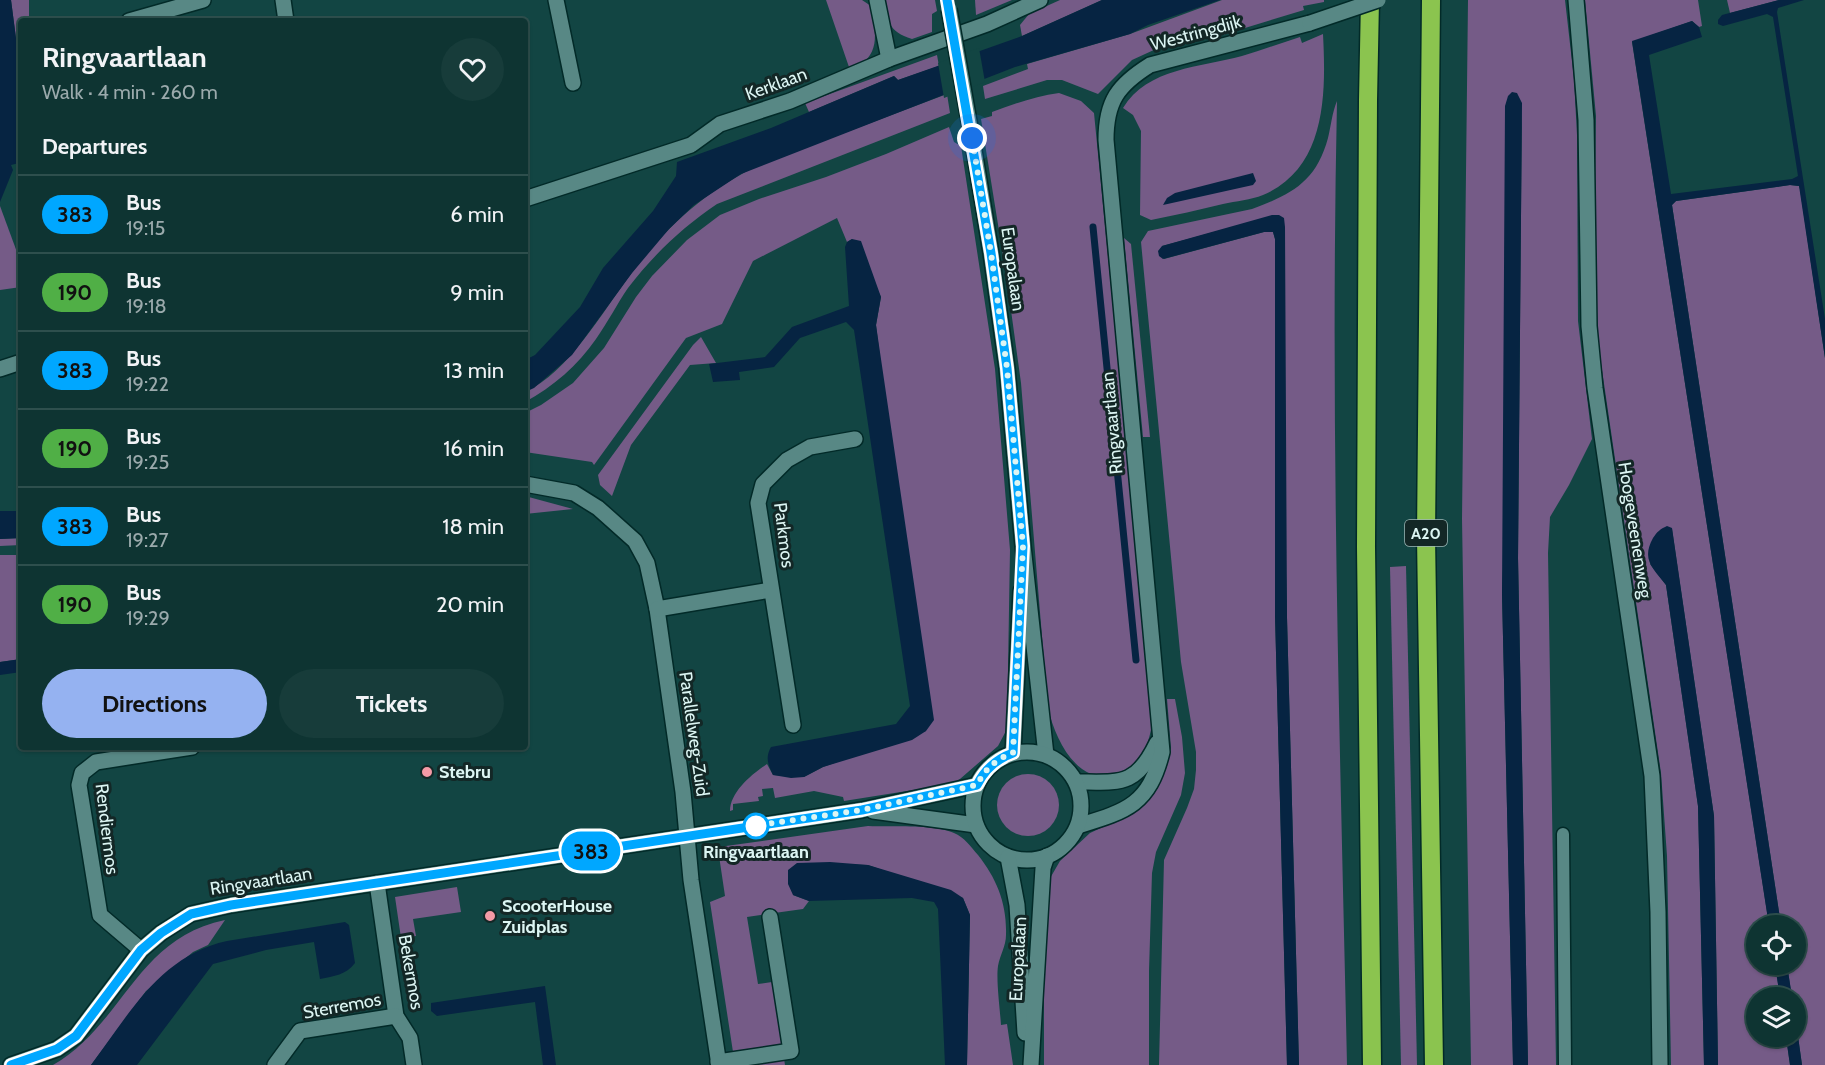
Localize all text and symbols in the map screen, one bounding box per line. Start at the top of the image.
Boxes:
street label: Westringdijk [1148,10,1245,56]
button: heart [441,38,504,101]
text: Ringvaartlaan [42,40,207,74]
street label: Kerklaan [742,63,810,105]
text: Walk · 4 min · 260 m [42,80,218,104]
your location [957,123,987,153]
text: Departures [42,133,147,160]
text: Bus [126,189,161,216]
text: 6 min [450,201,504,228]
text: 383 [57,202,93,227]
text: 19:15 [126,216,165,240]
street label: Europalaan [996,226,1030,312]
text: Bus [126,267,161,294]
text: 9 min [450,279,504,306]
text: 190 [58,280,92,305]
text: 19:18 [126,294,167,318]
text: Bus [126,345,161,372]
text: 13 min [444,357,504,384]
text: 383 [57,358,93,383]
street label: Ringvaartlaan [1097,371,1127,475]
text: 19:22 [126,372,169,396]
text: Bus [126,423,161,450]
text: 16 min [443,435,504,462]
text: 190 [58,436,92,461]
text: 19:25 [126,450,169,474]
street label: Hoogeveenenweg [1613,460,1657,601]
text: Bus [126,501,161,528]
street label: Parkmos [769,501,799,569]
text: 18 min [442,513,504,540]
text: 383 [57,514,93,539]
road number: A20 [1405,520,1447,546]
text: 19:27 [126,528,169,552]
text: Bus [126,579,161,606]
text: 20 min [436,591,504,618]
text: 190 [58,592,92,617]
text: 19:29 [126,606,170,630]
button: Directions [42,669,267,738]
button: Tickets [279,669,504,738]
street label: Parallelweg-Zuid [674,670,714,798]
place label: Stebru [439,761,491,783]
marker: Stebru [420,765,434,779]
street label: Rendiermos [90,782,124,876]
marker: Ringvaartlaan [743,813,769,839]
line badge: 383 [556,832,626,870]
text: 383 [573,839,609,864]
place label: Ringvaartlaan [703,841,809,863]
street label: Ringvaartlaan [208,862,314,900]
place label: ScooterHouse Zuidplas [502,895,612,938]
marker: ScooterHouse Zuidplas [483,909,497,923]
map controls [1746,915,1806,1047]
button: locate [1746,915,1806,975]
street label: Europalaan [1005,916,1031,1002]
street label: Bekermos [394,933,428,1011]
button: layers [1746,987,1806,1047]
street label: Sterremos [301,988,383,1024]

